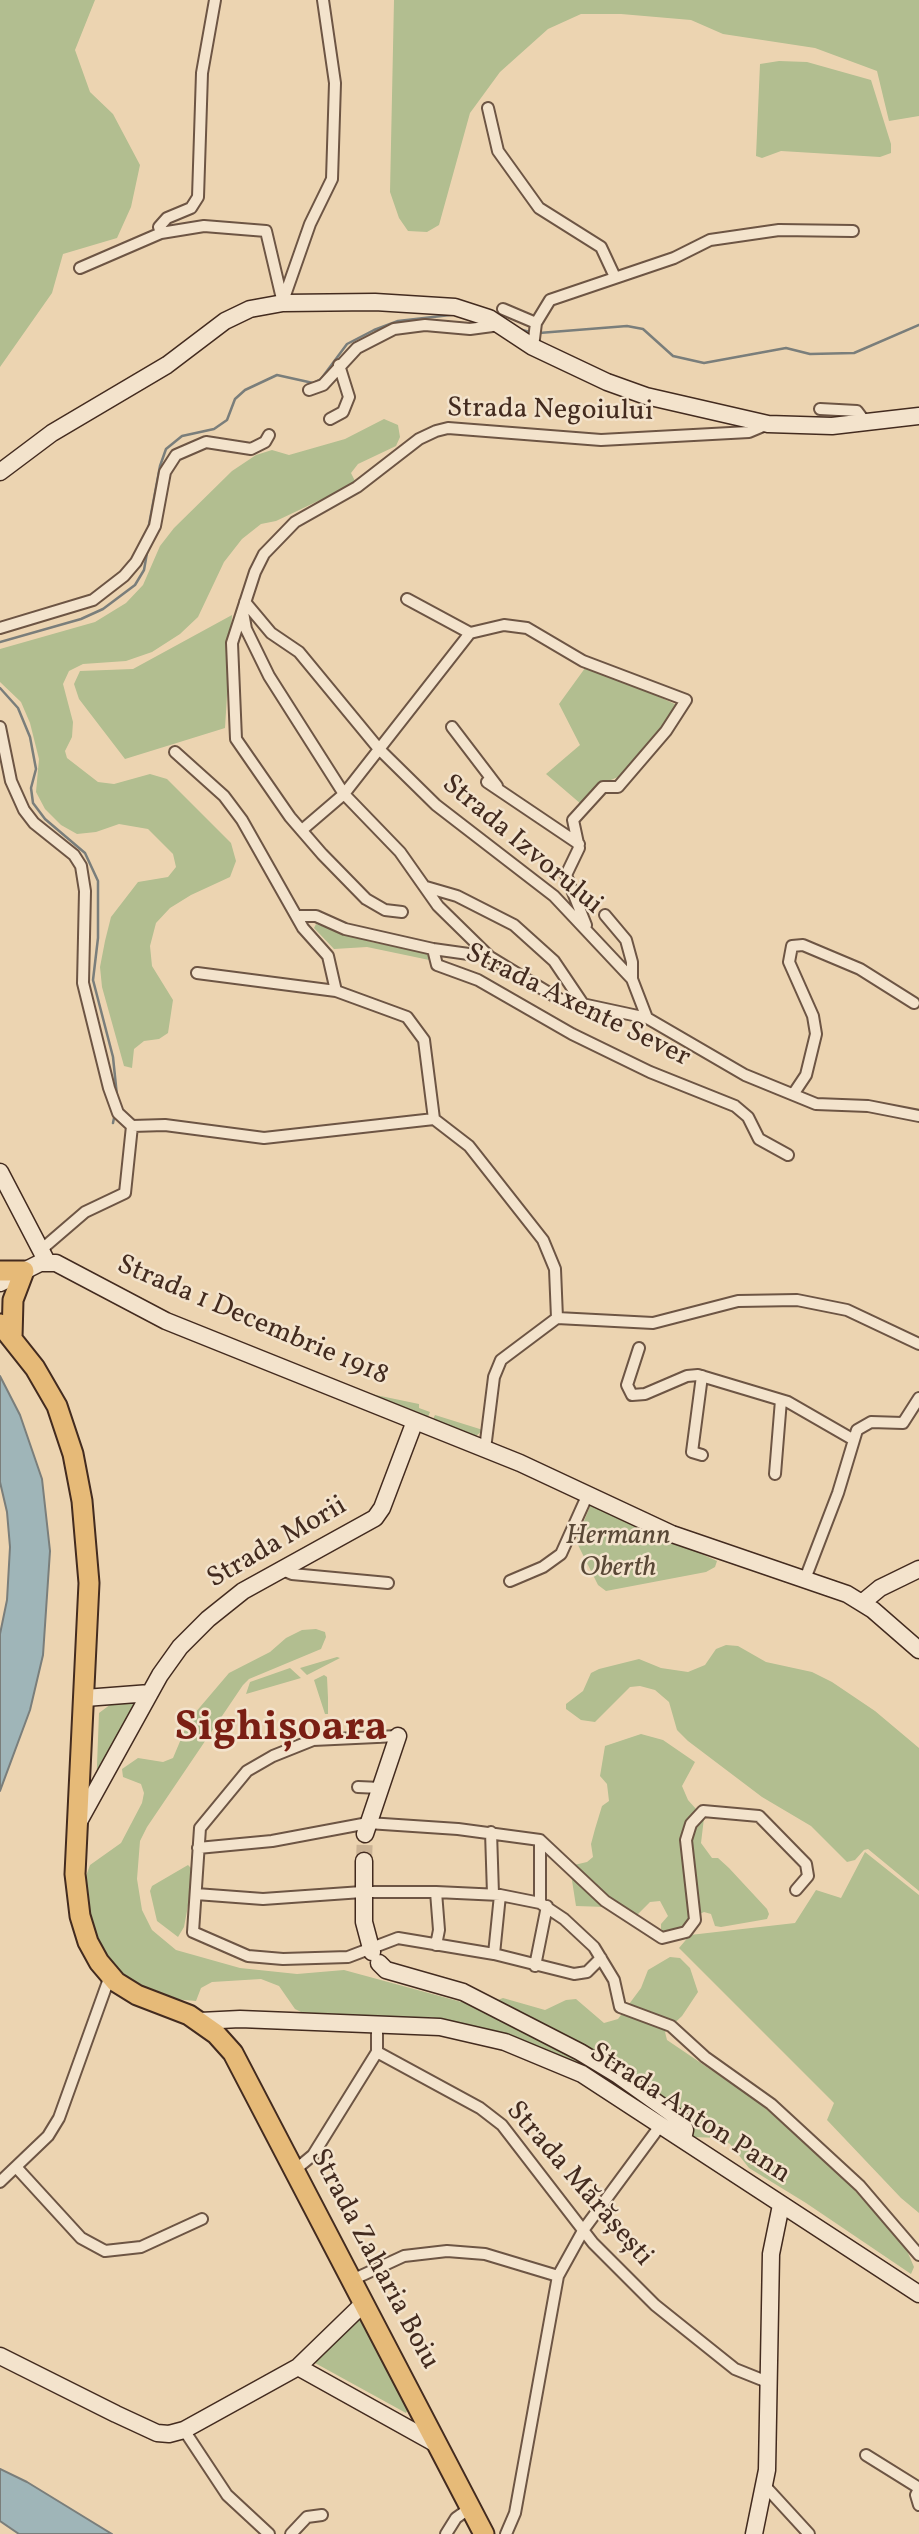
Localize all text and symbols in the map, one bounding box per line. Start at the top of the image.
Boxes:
street label: Strada Negoiului [447,393,653,431]
street label: Strada Izvorului [434,769,608,923]
street label: Strada Axente Sever [459,938,695,1076]
street label: Strada 1 Decembrie 1918 [111,1250,393,1394]
street label: Strada Morii [202,1491,354,1597]
park label: Hermann Oberth [565,1521,671,1587]
district label: Sighișoara [175,1706,387,1756]
street label: Strada Anton Pann [582,2037,796,2193]
street label: Strada Mărășești [497,2096,659,2274]
street label: Strada Zaharia Boiu [301,2144,445,2376]

